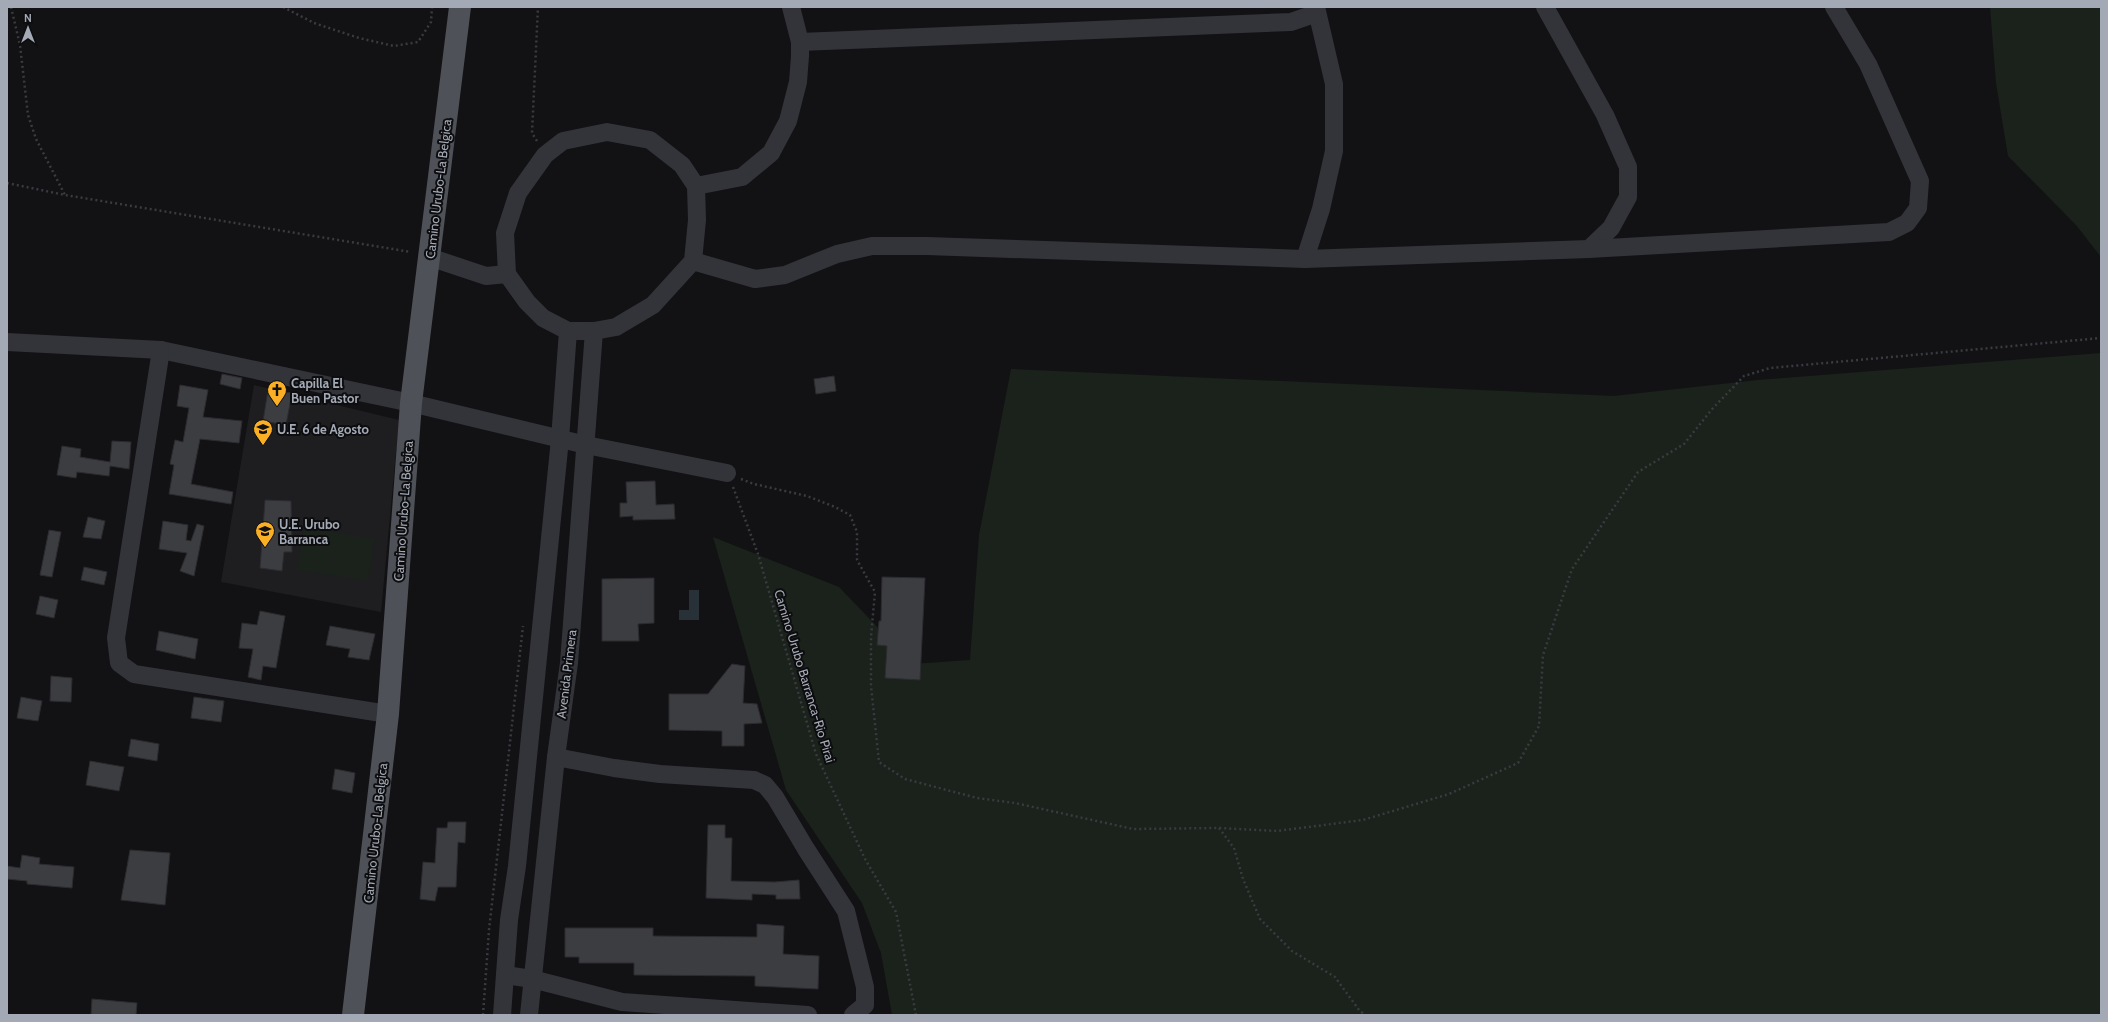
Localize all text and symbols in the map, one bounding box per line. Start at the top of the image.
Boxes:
north arrow [8,8,48,48]
text: N [24,11,32,25]
street label: Camino Urubo-La Belgica [421,118,455,260]
place label: Capilla El Buen Pastor [291,375,359,406]
church icon: Capilla El Buen Pastor [266,379,288,407]
school or university icon: U.E. 6 de Agosto [252,418,274,446]
place label: U.E. 6 de Agosto [277,421,369,437]
street label: Camino Urubo-La Belgica [390,440,416,582]
place label: U.E. Urubo Barranca [279,516,340,547]
school or university icon: U.E. Urubo Barranca [254,520,276,548]
street label: Camino Urubo Barranca-Rio Pirai [771,588,839,764]
street label: Avenida Primera [553,628,579,719]
street label: Camino Urubo-La Belgica [360,762,390,904]

